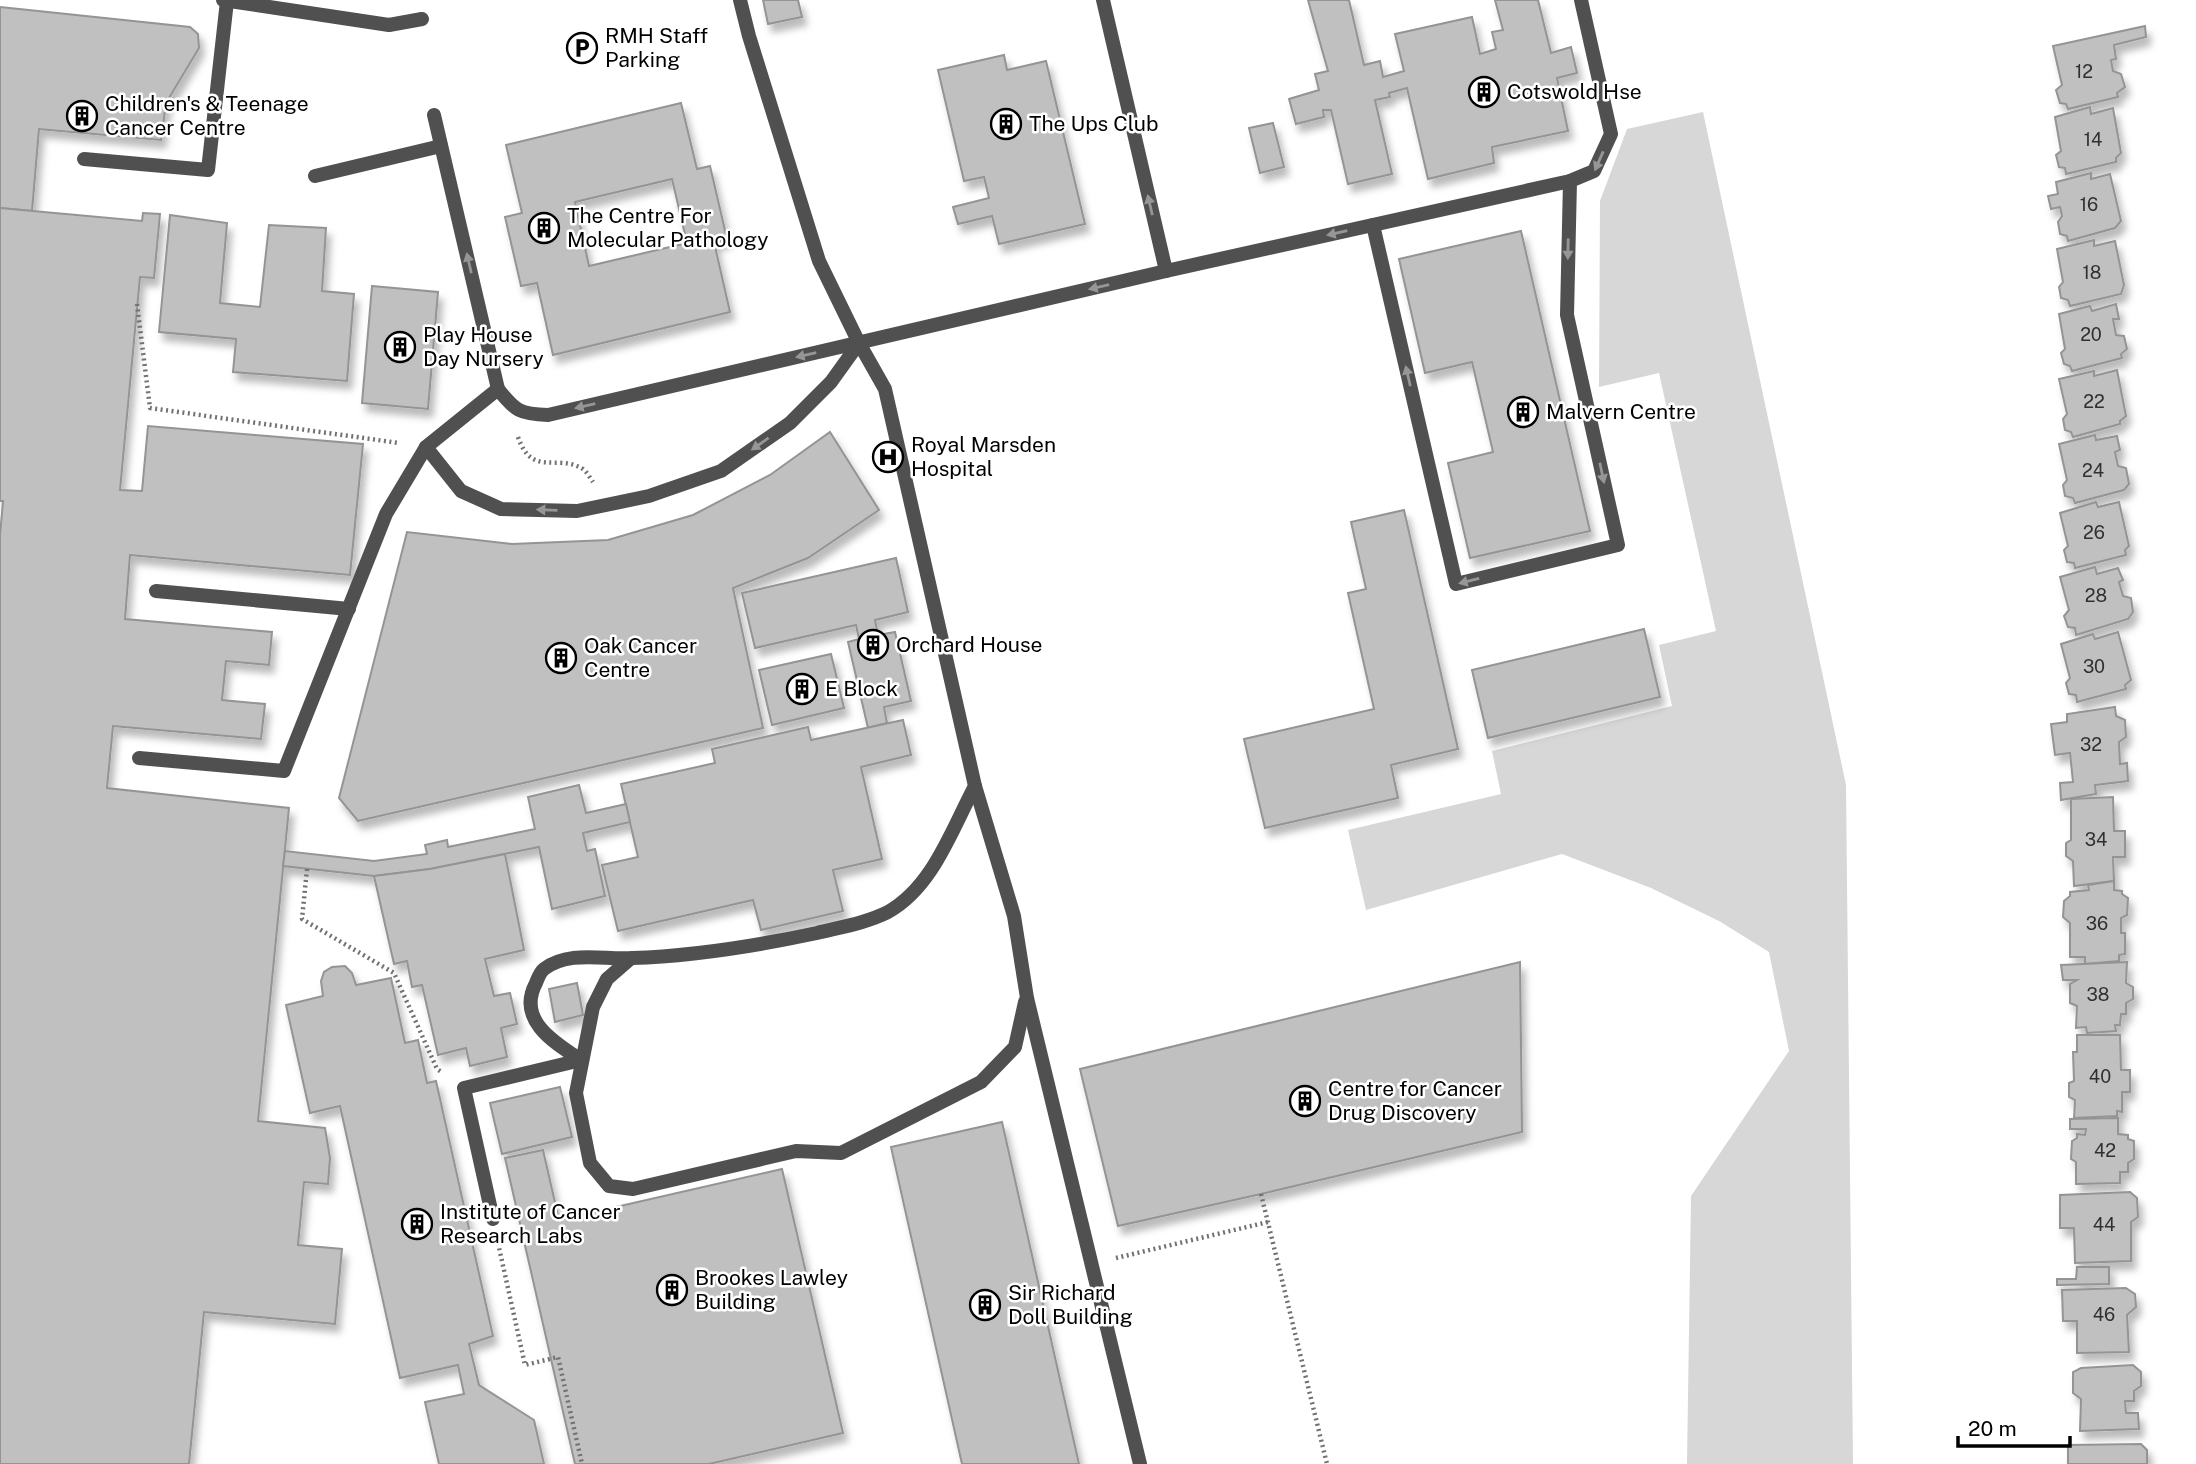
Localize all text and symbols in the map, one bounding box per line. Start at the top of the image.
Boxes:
place label: RMH Staff Parking [605,23,708,72]
parking icon: RMH Staff Parking [565,31,599,65]
house number: 12 [2075,61,2093,82]
building icon: Cotswold Hse [1467,75,1501,109]
place label: Cotswold Hse [1507,79,1642,104]
place label: Children's & Teenage Cancer Centre [105,91,309,140]
building icon: Children's & Teenage Cancer Centre [65,99,99,133]
building icon: The Ups Club [989,107,1023,141]
place label: The Ups Club [1029,111,1159,136]
house number: 14 [2084,129,2102,150]
one-way arrow [1593,150,1604,171]
one-way arrow [1145,194,1156,216]
house number: 16 [2080,194,2098,215]
place label: The Centre For Molecular Pathology [567,203,768,252]
building icon: The Centre For Molecular Pathology [527,211,561,245]
one-way arrow [1326,228,1348,239]
one-way arrow [1563,238,1574,260]
one-way arrow [463,252,474,274]
house number: 18 [2083,262,2101,283]
one-way arrow [1088,282,1110,293]
place label: Play House Day Nursery [423,322,544,371]
house number: 20 [2080,324,2102,345]
building icon: Play House Day Nursery [383,330,417,364]
one-way arrow [795,350,817,361]
one-way arrow [1402,365,1413,387]
house number: 22 [2083,391,2105,412]
building icon: Malvern Centre [1506,395,1540,429]
place label: Malvern Centre [1546,399,1696,424]
one-way arrow [574,401,596,412]
place label: Royal Marsden Hospital [911,432,1056,481]
one-way arrow [751,437,769,451]
hospital icon: Royal Marsden Hospital [871,440,905,474]
house number: 24 [2082,460,2104,481]
one-way arrow [1597,462,1608,484]
one-way arrow [536,505,558,516]
house number: 26 [2083,522,2105,543]
one-way arrow [1458,576,1480,587]
house number: 28 [2085,585,2107,606]
building icon: Orchard House [856,628,890,662]
place label: Orchard House [896,632,1042,657]
place label: Oak Cancer Centre [584,633,697,682]
building icon: Oak Cancer Centre [544,641,578,675]
house number: 30 [2083,656,2105,677]
building icon: E Block [785,672,819,706]
place label: E Block [825,676,898,701]
house number: 32 [2080,734,2102,755]
house number: 34 [2085,829,2107,850]
house number: 36 [2086,913,2108,934]
house number: 38 [2087,984,2109,1005]
house number: 40 [2089,1066,2111,1087]
place label: Centre for Cancer Drug Discovery [1328,1076,1502,1125]
building icon: Centre for Cancer Drug Discovery [1288,1084,1322,1118]
house number: 42 [2094,1140,2116,1161]
place label: Institute of Cancer Research Labs [440,1199,621,1248]
building icon: Institute of Cancer Research Labs [400,1207,434,1241]
house number: 44 [2093,1214,2115,1235]
place label: Brookes Lawley Building [695,1265,848,1314]
building icon: Brookes Lawley Building [655,1273,689,1307]
place label: Sir Richard Doll Building [1008,1280,1133,1329]
building icon: Sir Richard Doll Building [968,1288,1002,1322]
house number: 46 [2093,1304,2115,1325]
scale bar [1958,1404,2070,1448]
text: 20 m [1968,1416,2017,1441]

